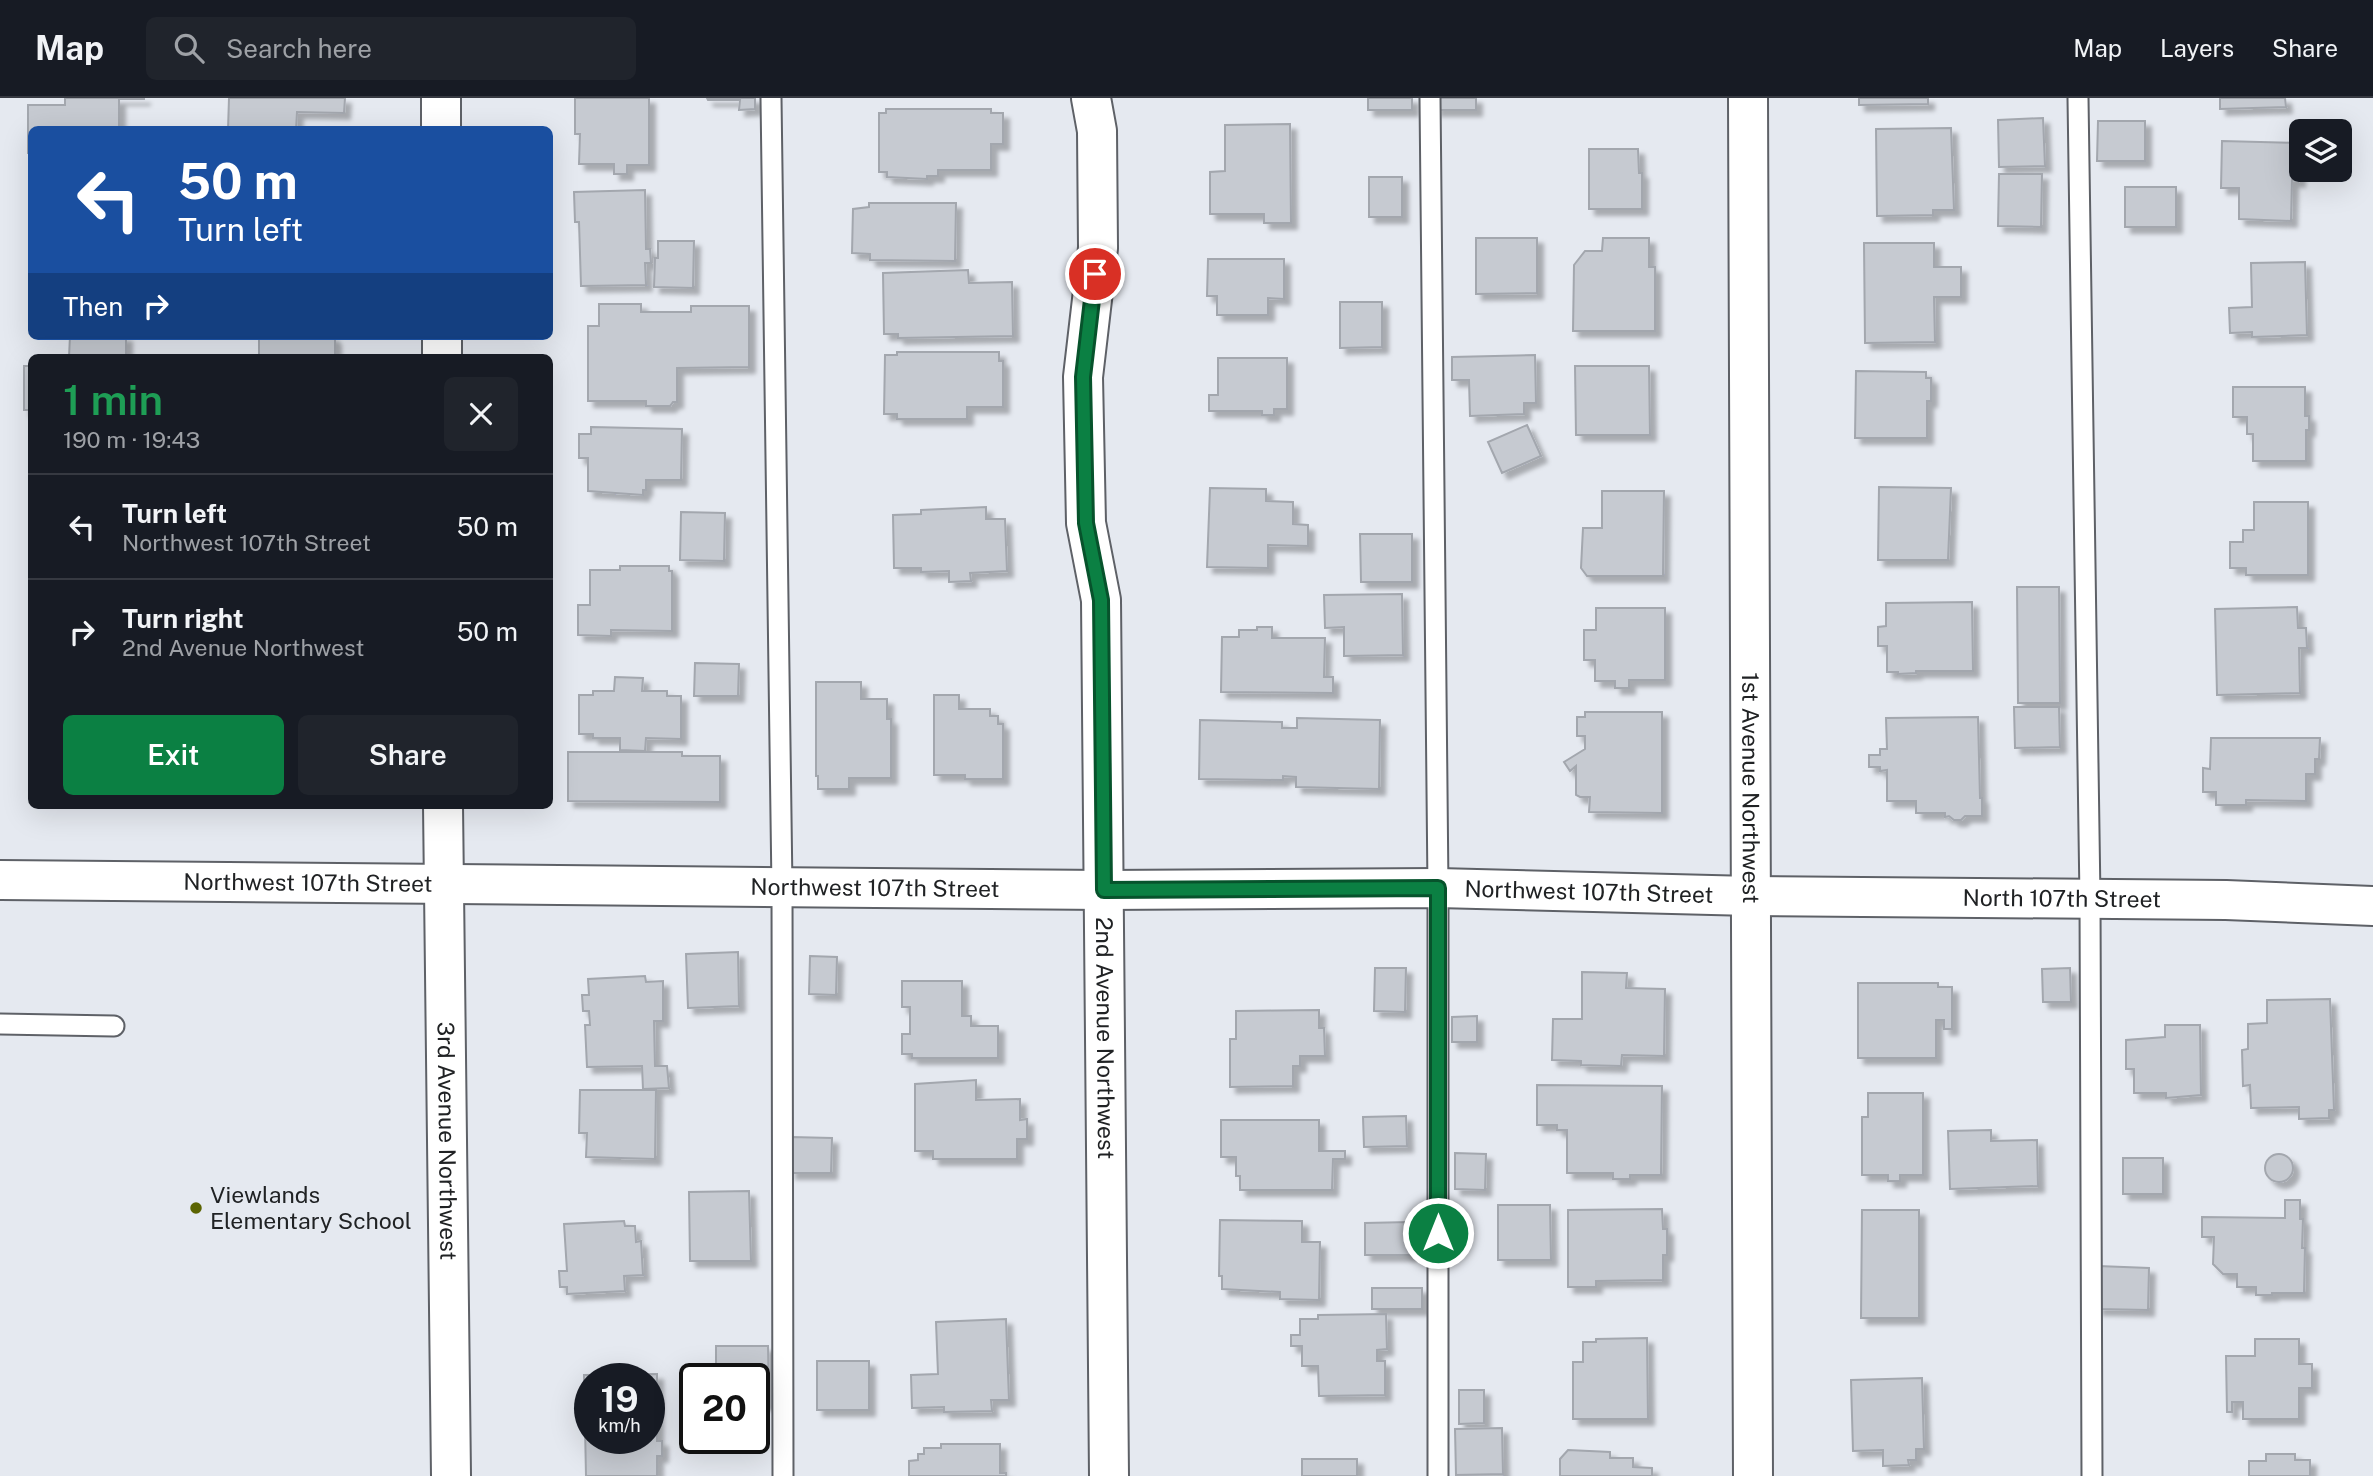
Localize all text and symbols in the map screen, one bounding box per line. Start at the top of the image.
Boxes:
search box [146,17,636,80]
text: Map [35,29,104,67]
icon: search [170,29,208,67]
text: Search here [226,33,372,64]
text: Map [2073,34,2122,62]
text: Layers [2160,34,2234,62]
text: Share [2272,34,2338,62]
map controls [2289,119,2352,182]
button: layers [2289,119,2352,182]
text: 50 m [178,152,298,210]
icon: left [63,154,154,245]
text: Turn left [178,211,303,248]
pin [1065,244,1125,304]
icon: arrive [1076,255,1114,293]
icon: right [137,287,175,325]
text: Then [63,291,123,322]
text: 1 min [63,375,163,424]
button: close [444,377,518,451]
text: 190 m · 19:43 [63,426,200,453]
text: Turn left [122,498,227,529]
icon: left [63,508,101,546]
text: 50 m [457,511,518,542]
text: Northwest 107th Street [122,529,371,556]
text: Turn right [122,603,244,634]
icon: right [63,613,101,651]
text: 50 m [457,616,518,647]
text: 2nd Avenue Northwest [122,634,364,661]
street label: 1st Avenue Northwest [1737,672,1765,904]
button: Exit [63,715,284,795]
button: Share [298,715,518,795]
street label: Northwest 107th Street [183,868,433,897]
street label: Northwest 107th Street [750,873,1000,902]
street label: Northwest 107th Street [1464,875,1714,908]
street label: North 107th Street [1962,884,2161,912]
street label: 2nd Avenue Northwest [1091,917,1120,1159]
street label: 3rd Avenue Northwest [433,1021,462,1261]
place label: Viewlands Elementary School [210,1181,412,1234]
position arrow [1401,1196,1475,1270]
marker: Viewlands Elementary School [188,1200,204,1216]
speed limit sign: 20 [679,1363,770,1454]
text: 19 [600,1379,639,1420]
text: km/h [598,1415,641,1436]

